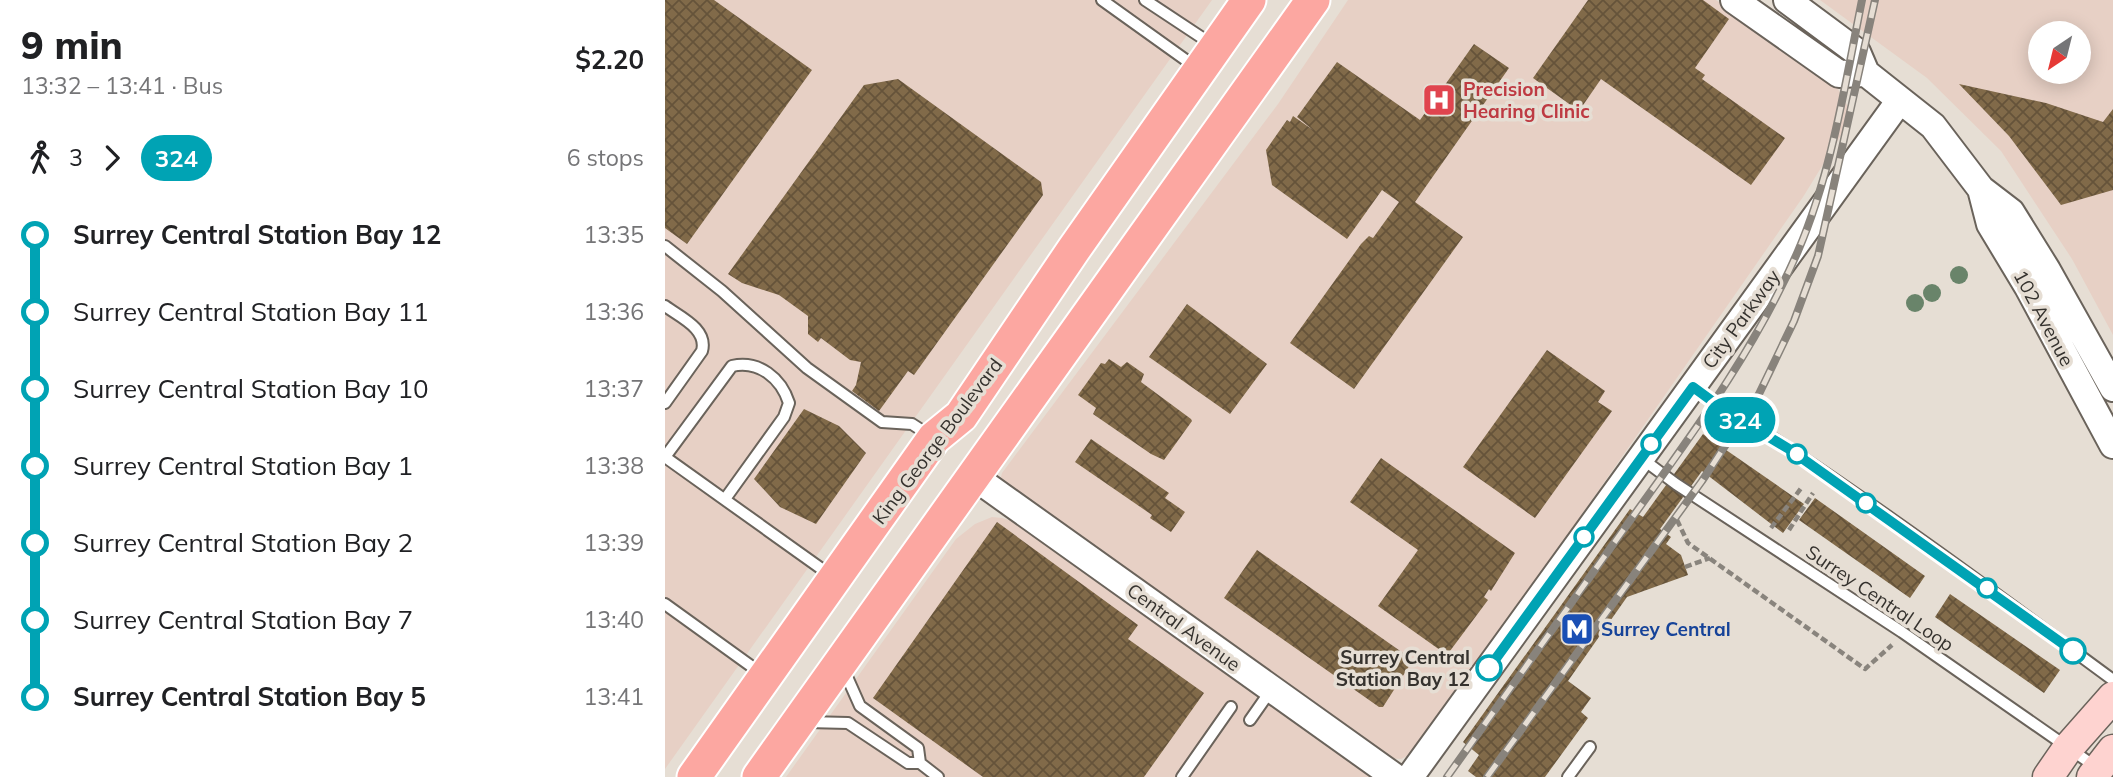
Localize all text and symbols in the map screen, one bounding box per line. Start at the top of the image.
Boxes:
text: 9 min [21,21,123,69]
north arrow [2028,21,2091,84]
map controls [2028,21,2091,84]
text: $2.20 [575,43,644,76]
text: 13:32 – 13:41 · Bus [21,71,223,100]
place label: Precision Hearing Clinic [1463,77,1590,123]
hospital icon: Precision Hearing Clinic [1420,81,1458,119]
icon: walk [21,139,59,177]
icon: forward [93,139,131,177]
text: 3 [69,143,83,172]
text: 324 [155,143,198,173]
text: 6 stops [567,143,644,172]
text: Surrey Central Station Bay 12 [73,218,441,251]
text: 13:35 [584,220,644,249]
street label: City Parkway [1697,265,1785,373]
street label: 102 Avenue [2009,266,2079,370]
text: Surrey Central Station Bay 11 [73,295,429,328]
text: 13:36 [584,297,644,326]
street label: King George Boulevard [867,353,1007,529]
text: Surrey Central Station Bay 10 [73,372,429,405]
text: 13:37 [584,374,644,403]
line badge: 324 [1700,397,1780,443]
text: 324 [1718,405,1762,435]
unlabelled marker [1641,434,1661,454]
unlabelled marker [1787,444,1807,464]
text: Surrey Central Station Bay 1 [73,449,413,482]
text: 13:38 [584,451,644,480]
unlabelled marker [1856,493,1876,513]
text: Surrey Central Station Bay 2 [73,526,413,559]
unlabelled marker [1574,527,1594,547]
text: 13:39 [584,528,644,557]
street label: Surrey Central Loop [1801,540,1959,656]
street label: Central Avenue [1123,578,1245,676]
unlabelled marker [1977,578,1997,598]
text: Surrey Central Station Bay 7 [73,603,413,636]
text: 13:40 [584,605,644,634]
metro station icon: Surrey Central [1558,610,1596,648]
place label: Surrey Central [1601,617,1731,641]
unlabelled marker [2060,638,2086,664]
place label: Surrey Central Station Bay 12 [1336,645,1470,691]
marker: Surrey Central Station Bay 12 [1476,655,1502,681]
text: Surrey Central Station Bay 5 [73,680,426,713]
text: 13:41 [584,682,644,711]

